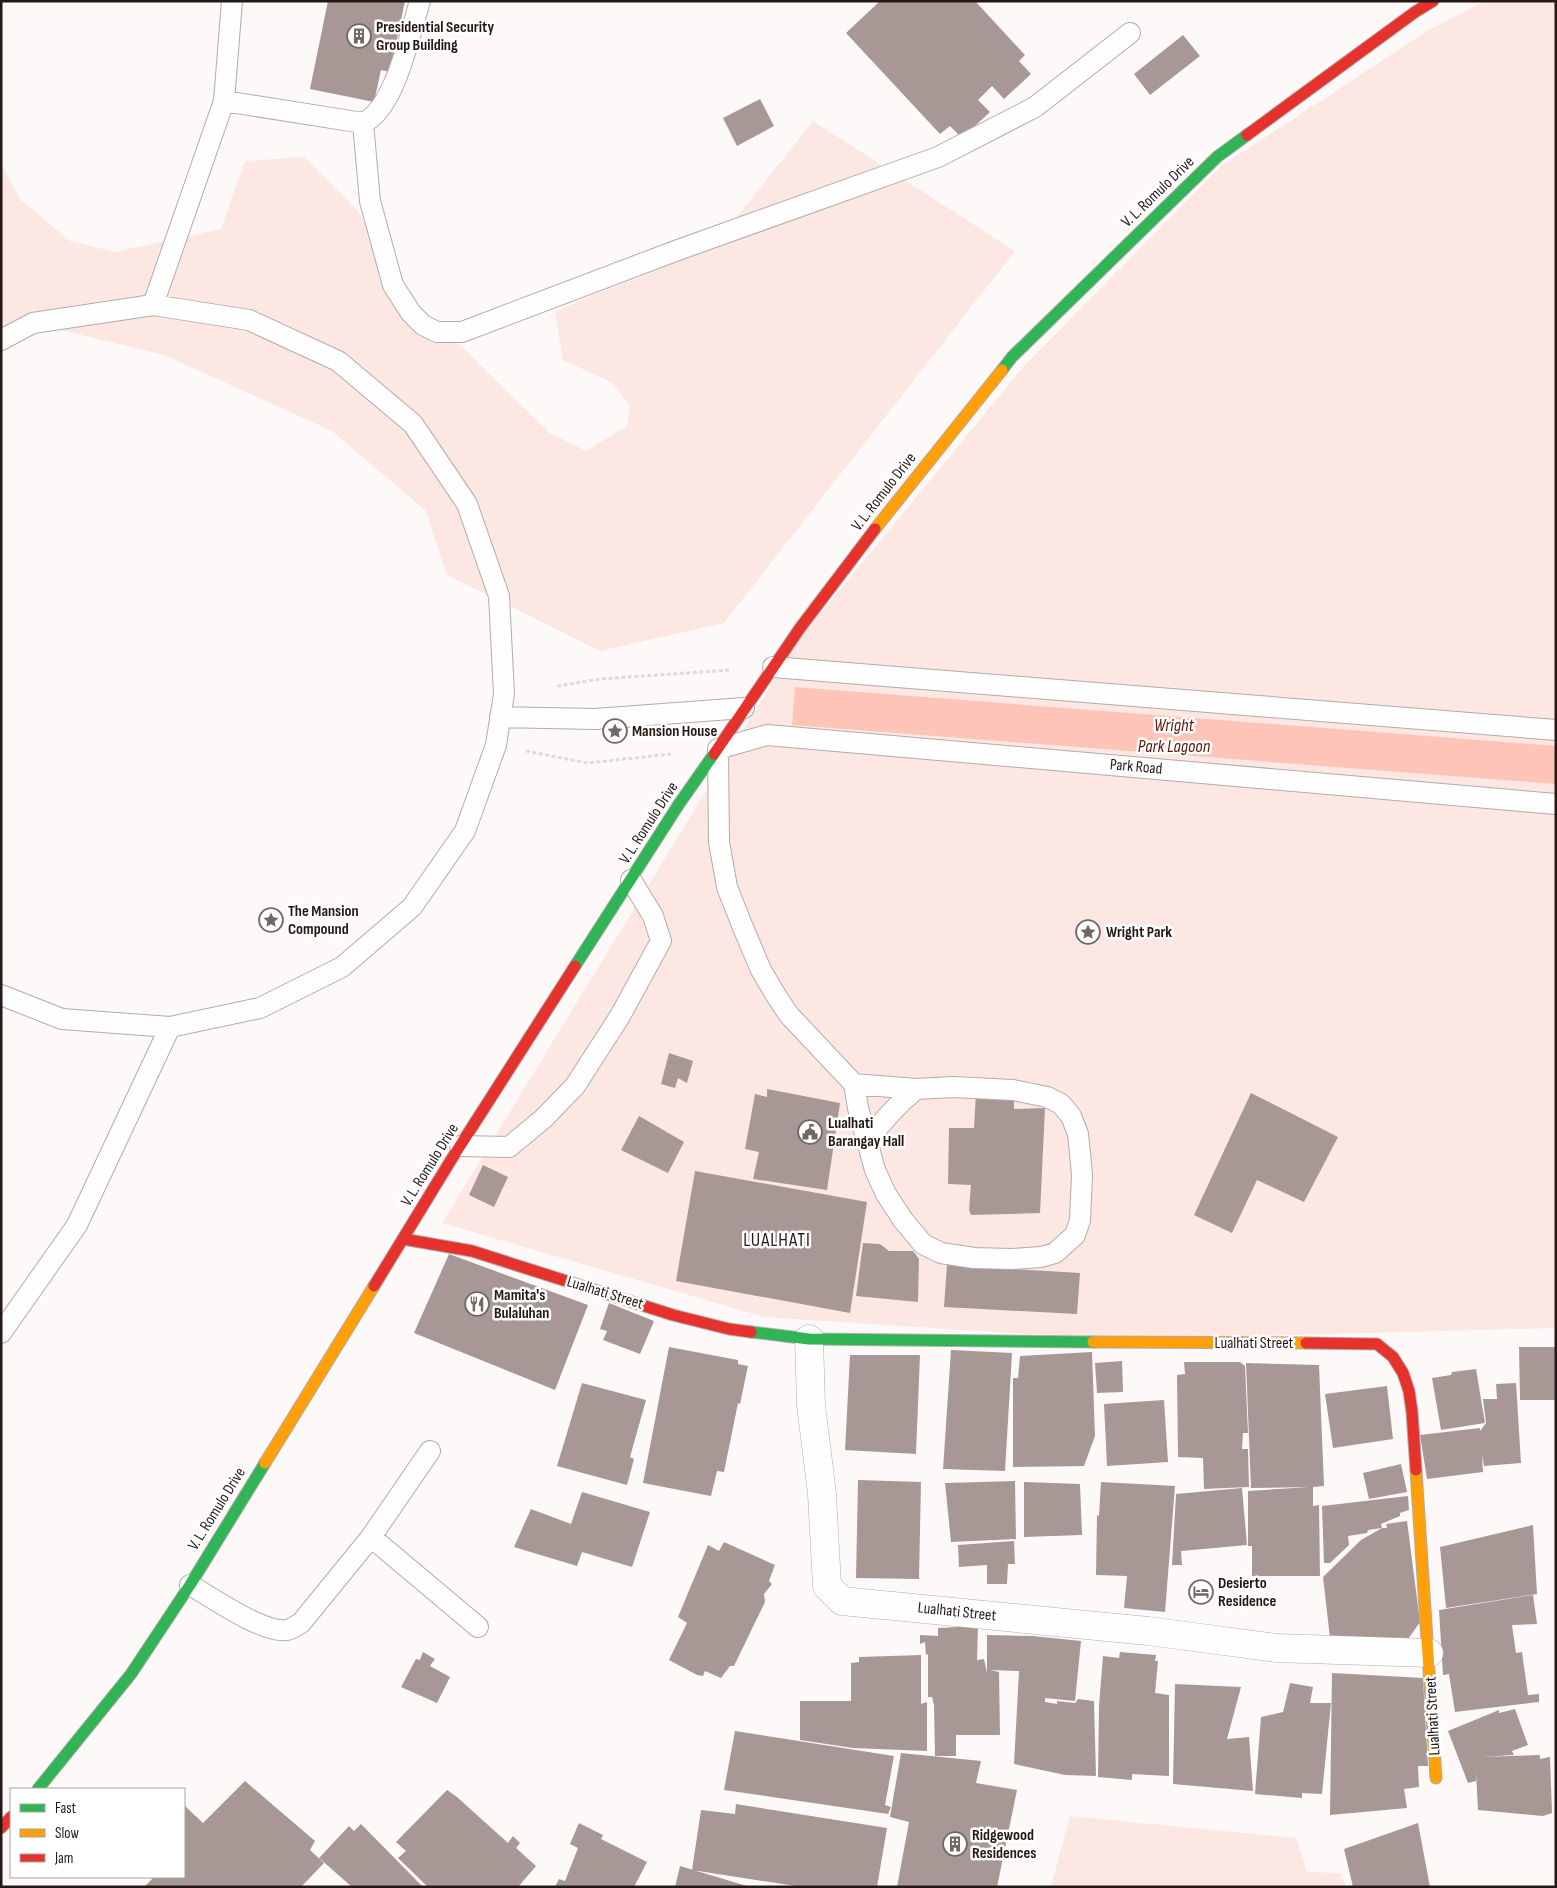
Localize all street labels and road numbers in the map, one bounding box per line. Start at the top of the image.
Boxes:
street label: V. L. Romulo Drive [1118,153,1198,231]
street label: V. L. Romulo Drive [848,449,920,535]
street label: Park Road [1109,755,1163,779]
street label: V. L. Romulo Drive [615,778,683,868]
street label: V. L. Romulo Drive [397,1120,463,1210]
street label: Lualhati Street [564,1272,646,1314]
street label: Lualhati Street [1215,1334,1294,1353]
street label: V. L. Romulo Drive [184,1464,250,1554]
street label: Lualhati Street [917,1598,997,1626]
street label: Lualhati Street [1421,1676,1445,1756]

